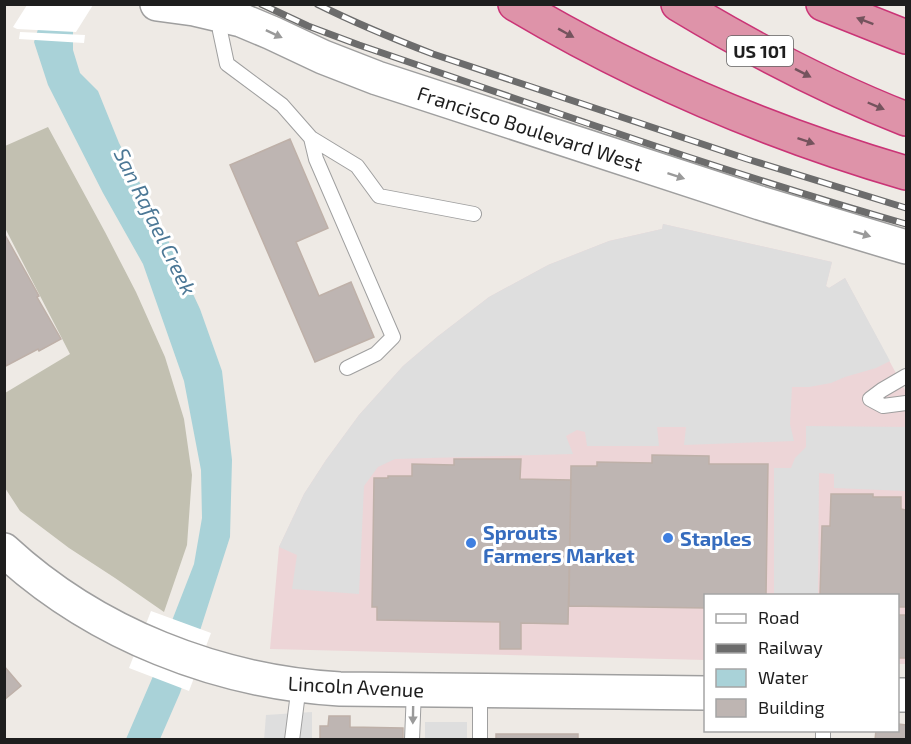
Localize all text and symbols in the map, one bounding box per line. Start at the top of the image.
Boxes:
one-way arrow [855,16,873,26]
one-way arrow [558,28,575,38]
one-way arrow [266,30,283,39]
road number: US 101 [727,36,793,66]
one-way arrow [795,68,812,77]
street label: Francisco Boulevard West [414,80,646,176]
one-way arrow [867,101,885,111]
one-way arrow [798,137,816,146]
water label: San Rafael Creek [110,143,202,299]
one-way arrow [667,172,685,181]
one-way arrow [853,230,871,239]
place label: Sprouts Farmers Market [483,520,635,567]
place label: Staples [680,526,752,550]
marker: Staples [661,531,675,545]
marker: Sprouts Farmers Market [464,536,478,550]
legend [704,594,899,732]
text: Road [758,606,799,628]
text: Railway [758,636,823,658]
text: Water [758,666,808,688]
street label: Lincoln Avenue [287,670,425,702]
text: Building [758,696,825,718]
one-way arrow [408,705,418,724]

